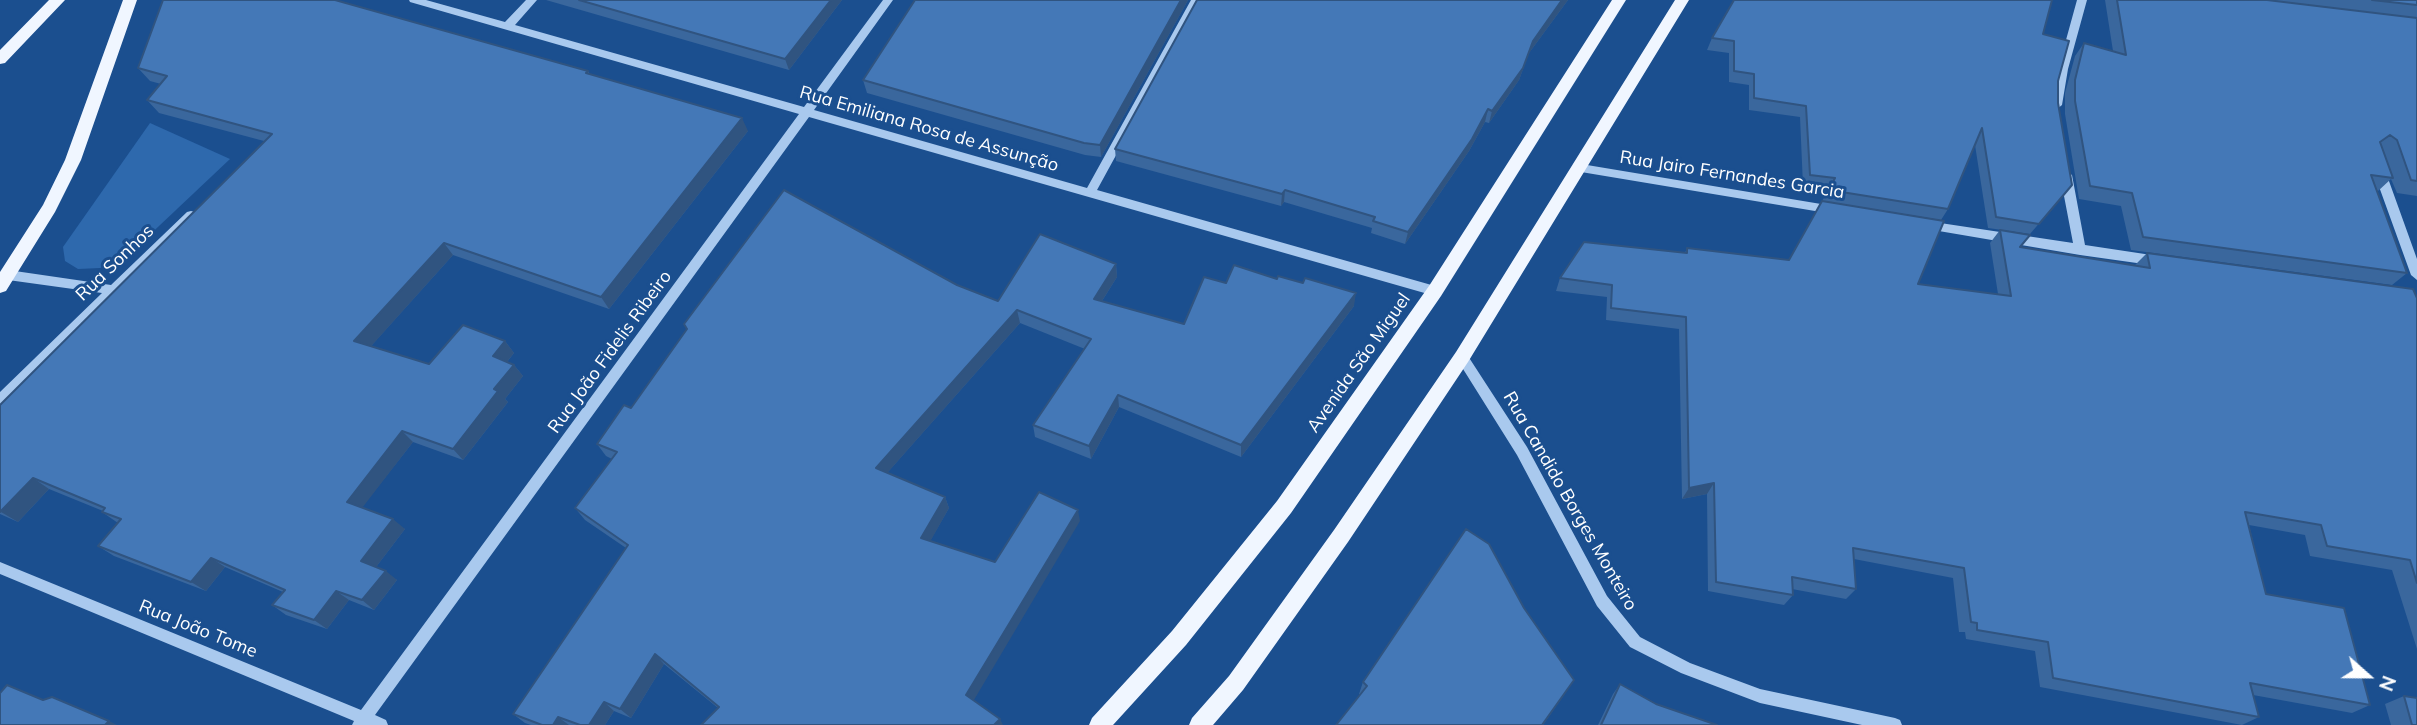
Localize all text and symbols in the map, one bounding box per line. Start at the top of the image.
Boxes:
street label: Rua Emiliana Rosa de Assunção [797,82,1061,176]
street label: Rua Jairo Fernandes Garcia [1618,147,1846,203]
street label: Rua Sonhos [71,220,159,306]
street label: Rua João Fidelis Ribeiro [544,266,676,438]
street label: Avenida São Miguel [1303,289,1415,437]
street label: Rua Candido Borges Monteiro [1498,388,1642,614]
street label: Rua João Tome [136,595,260,663]
north arrow [2333,641,2403,711]
text: N [2374,673,2401,695]

